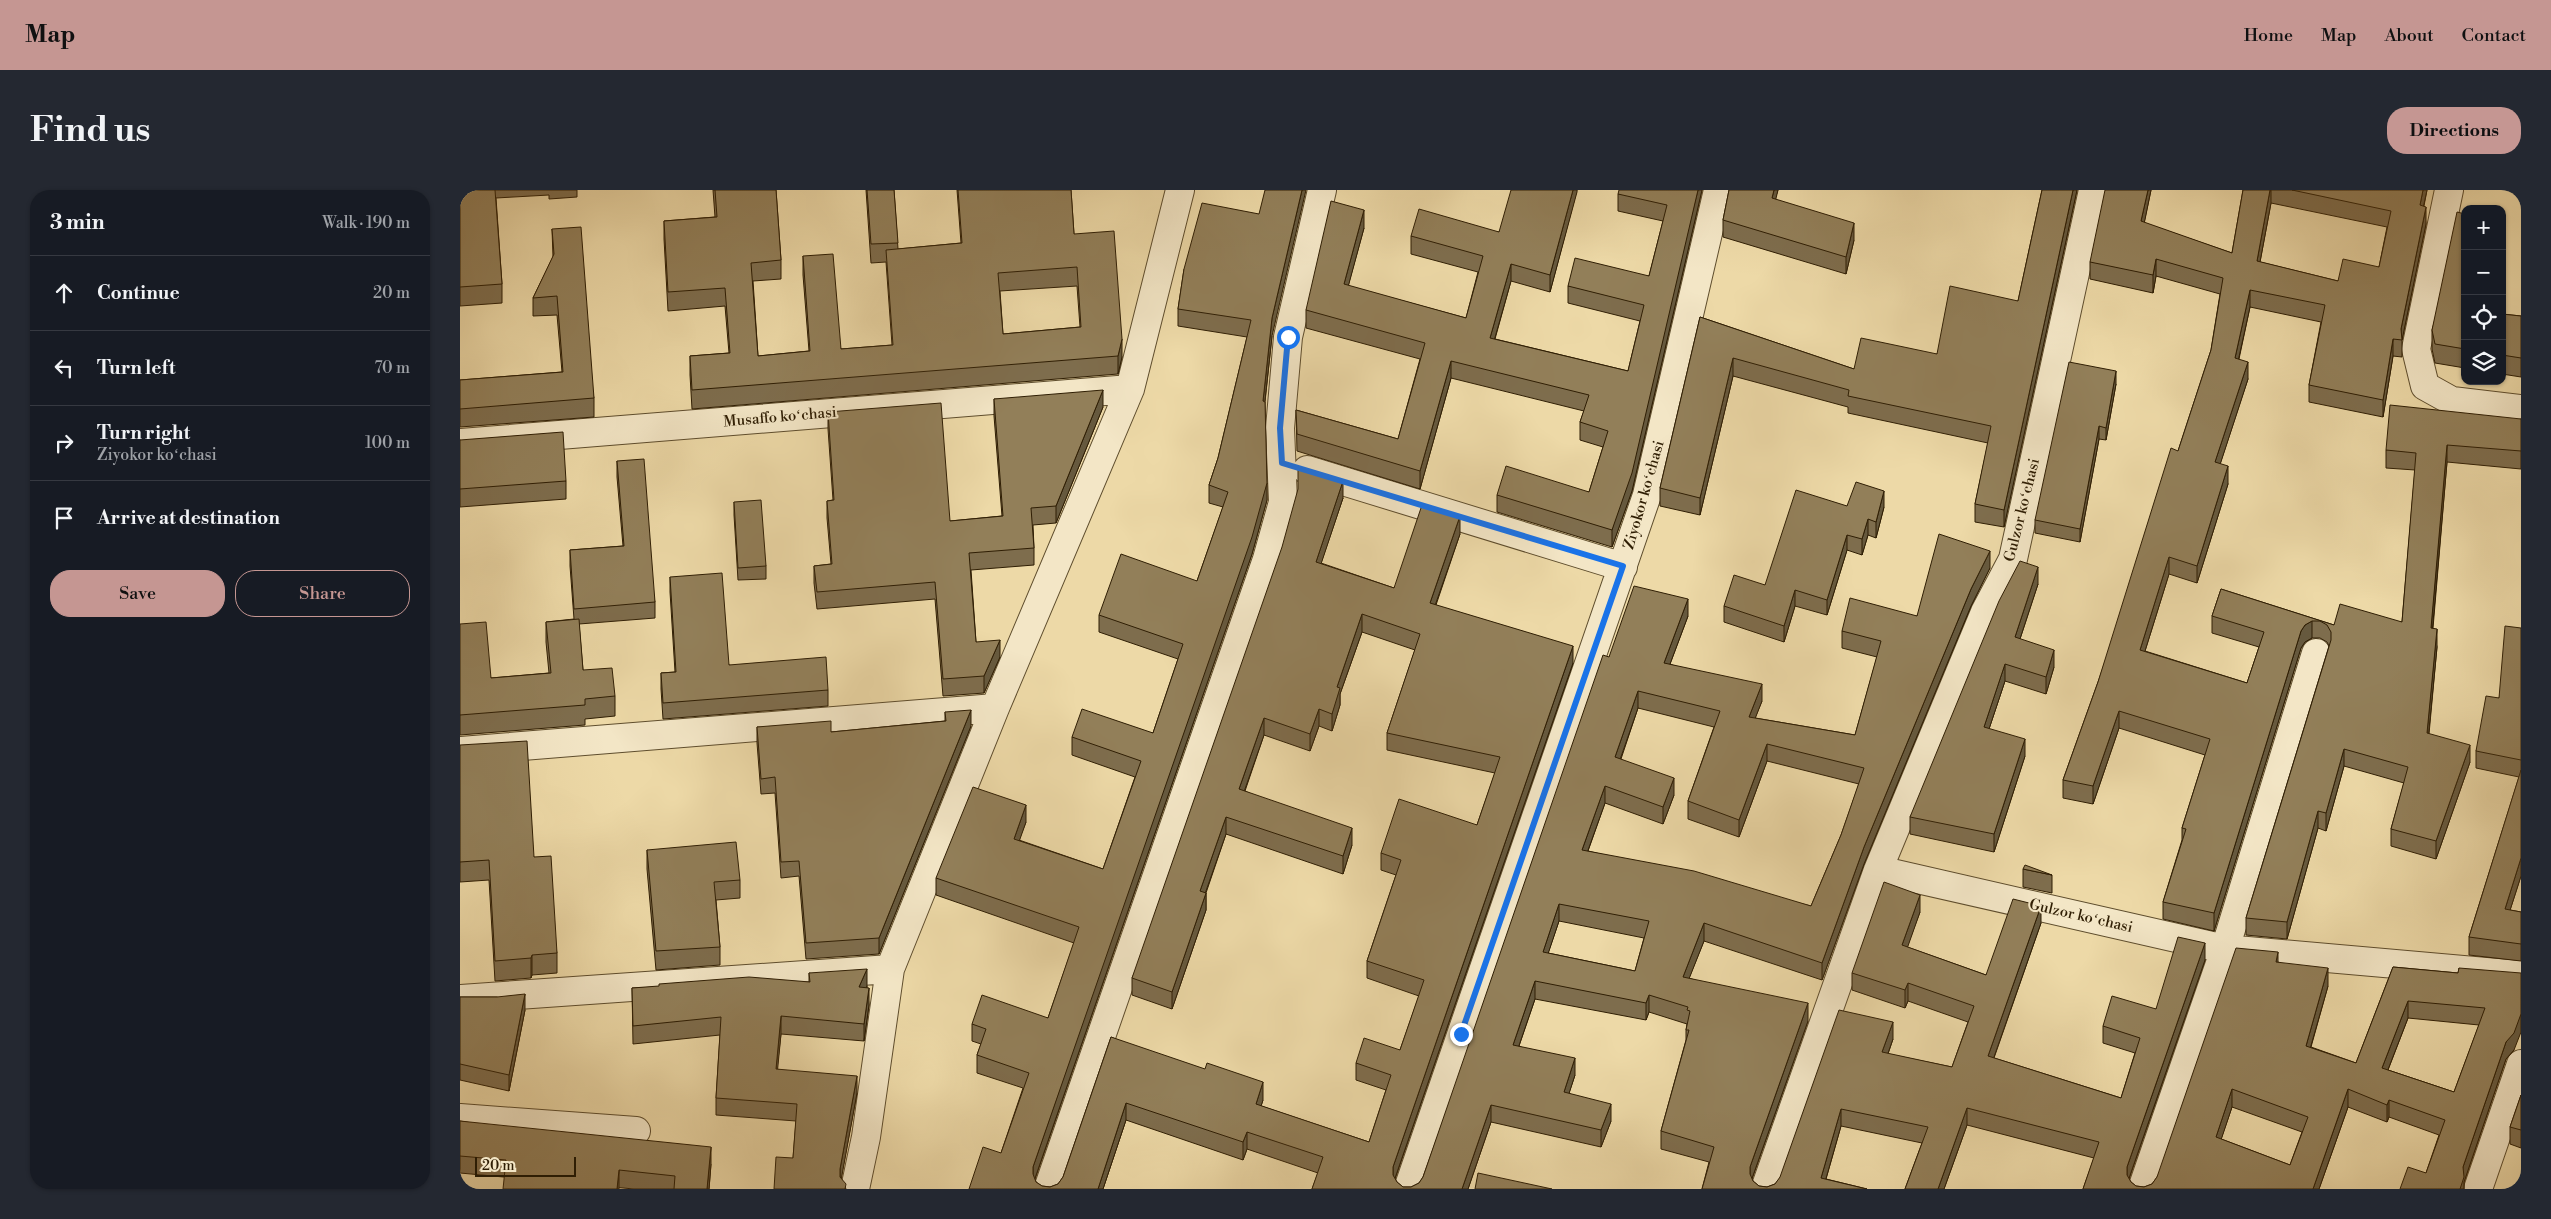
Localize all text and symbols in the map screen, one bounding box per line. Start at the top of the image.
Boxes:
text: Map [25,20,75,50]
text: Home [2244,24,2293,47]
text: Map [2321,24,2357,47]
text: About [2385,24,2434,47]
text: Contact [2462,24,2526,47]
button: Directions [2387,107,2521,154]
text: Find us [30,109,150,152]
map controls [2461,205,2506,385]
button: + [2461,205,2506,250]
text: 3 min [50,210,105,236]
text: Walk · 190 m [322,213,410,233]
button: − [2461,250,2506,295]
icon: ahead [50,279,78,307]
text: Continue [97,281,180,305]
text: 20 m [373,283,410,303]
button: locate [2461,295,2506,340]
route start [1277,326,1300,349]
button: layers [2461,340,2506,385]
icon: left [50,354,78,382]
text: Turn left [97,356,176,380]
text: 70 m [374,358,410,378]
street label: Musaffo koʻchasi [723,403,837,431]
text: Turn right [97,421,190,445]
icon: right [50,429,78,457]
text: 100 m [365,433,410,453]
street label: Ziyokor koʻchasi [1619,438,1669,552]
text: Ziyokor koʻchasi [97,445,217,465]
street label: Gulzor koʻchasi [2000,456,2044,564]
icon: arrive [50,504,78,532]
text: Arrive at destination [97,506,280,530]
button: Save [50,570,225,617]
button: Share [235,570,410,617]
street label: Gulzor koʻchasi [2027,895,2135,937]
route end [1450,1023,1473,1046]
scale bar [475,1154,576,1177]
text: 20 m [482,1157,514,1175]

